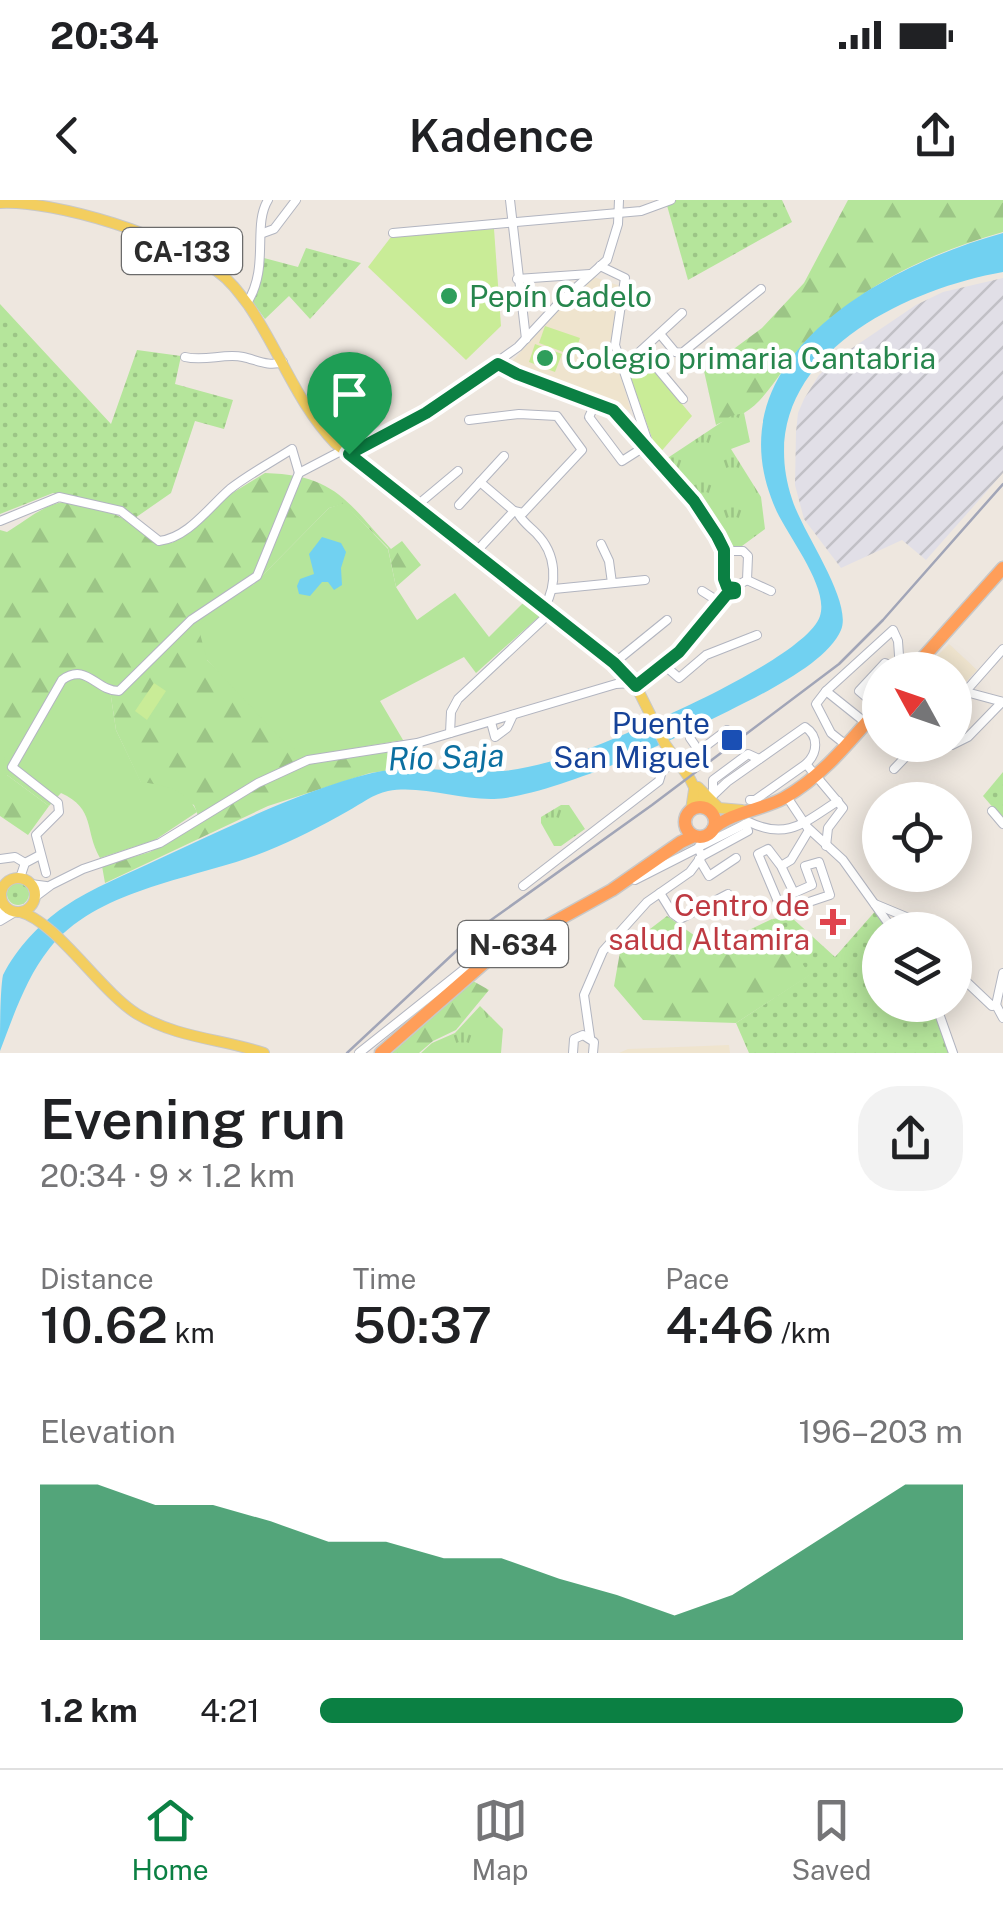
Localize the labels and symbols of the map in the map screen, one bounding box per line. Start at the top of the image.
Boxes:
road number: CA-133 [122,228,242,274]
place label: Pepín Cadelo [469,278,652,314]
marker: Pepín Cadelo [438,285,460,307]
place label: Colegio primaria Cantabria [565,340,936,376]
marker: Colegio primaria Cantabria [534,347,556,369]
pin [307,352,392,455]
north arrow [862,652,972,762]
place label: Puente San Miguel [553,705,710,775]
marker: Puente San Miguel [719,727,745,753]
water label: Río Saja [387,736,505,778]
place label: Centro de salud Altamira [608,887,810,957]
marker: Centro de salud Altamira [820,909,846,935]
road number: N-634 [458,921,568,967]

